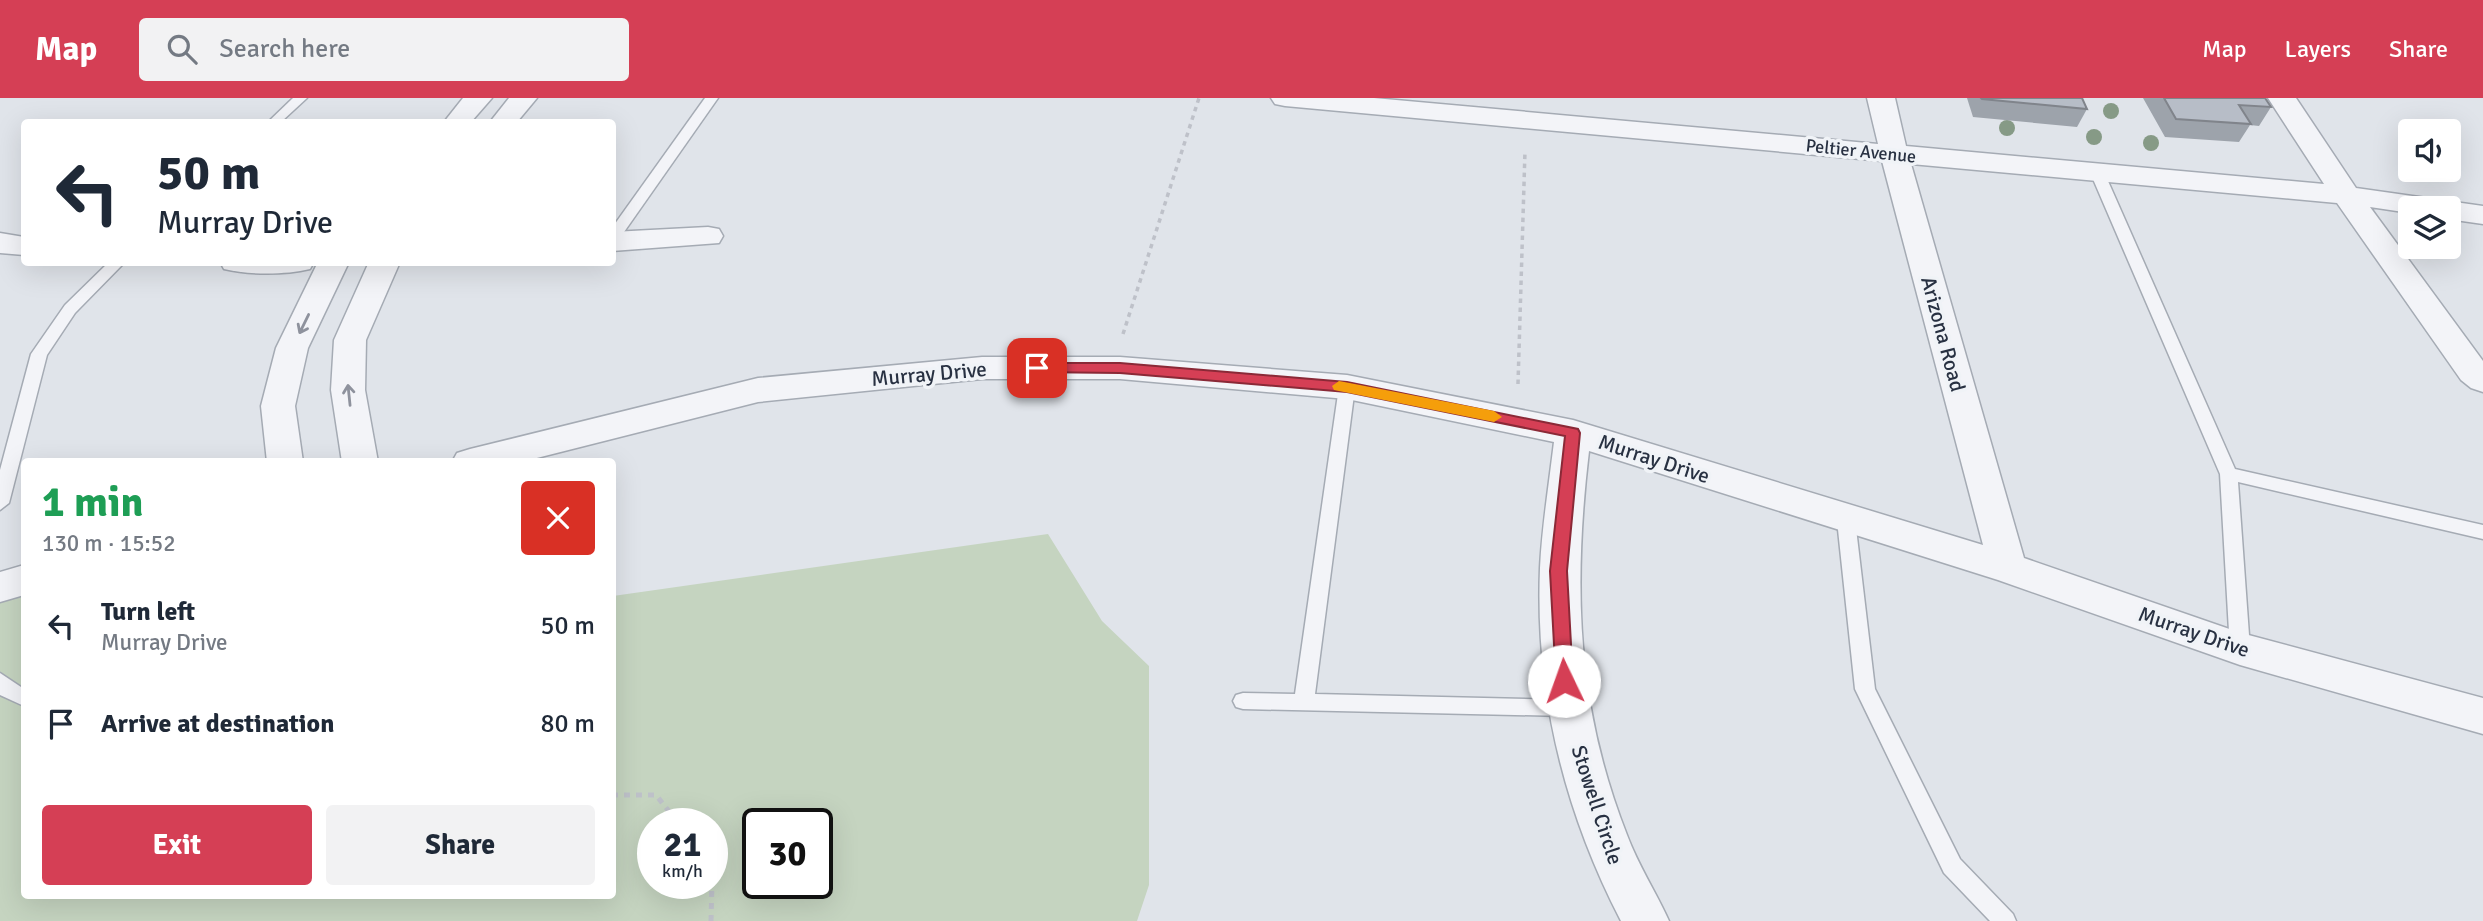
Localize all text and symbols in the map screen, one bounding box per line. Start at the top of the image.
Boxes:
search box [139,18,629,81]
text: Map [35,29,97,70]
icon: search [163,30,201,68]
text: Search here [219,33,350,65]
text: Map [2202,34,2247,64]
text: Layers [2285,34,2351,64]
text: Share [2389,34,2448,64]
map controls [2398,119,2461,259]
button: sound [2398,119,2461,182]
street label: Peltier Avenue [1805,134,1917,168]
text: 50 m [157,143,260,203]
icon: left [42,147,133,238]
button: layers [2398,196,2461,259]
text: Murray Drive [157,203,333,242]
street label: Arizona Road [1915,274,1971,394]
one-way arrow [297,313,310,334]
pin [1007,338,1067,398]
icon: arrive [1018,349,1056,387]
street label: Murray Drive [870,356,988,392]
one-way arrow [343,384,356,407]
street label: Murray Drive [1595,429,1713,489]
text: 1 min [42,477,143,528]
button: close [521,481,595,555]
text: 130 m · 15:52 [42,529,176,558]
text: Turn left [101,596,195,628]
street label: Murray Drive [2135,601,2253,663]
icon: left [42,607,80,645]
text: 50 m [540,610,595,642]
text: Murray Drive [101,628,228,657]
position arrow [1527,644,1601,718]
icon: arrive [42,705,80,743]
text: Arrive at destination [101,708,334,740]
text: 80 m [540,708,595,740]
street label: Stowell Circle [1566,742,1628,868]
button: Exit [42,805,312,885]
button: Share [326,805,595,885]
speed limit sign: 30 [742,808,833,899]
text: 21 [664,823,701,866]
text: km/h [662,860,703,882]

